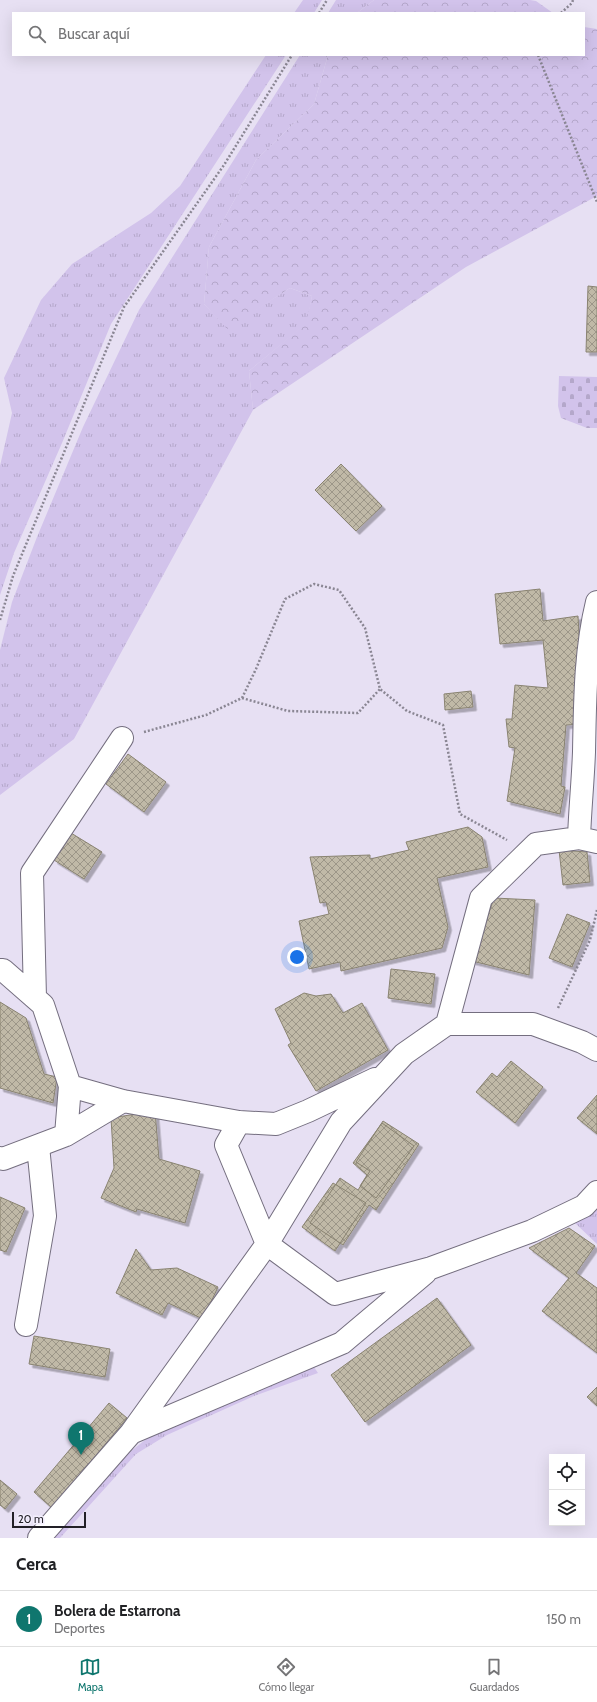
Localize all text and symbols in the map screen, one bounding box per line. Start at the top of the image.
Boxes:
search box [12,12,585,56]
icon: search [26,23,48,45]
text: Buscar aquí [58,25,130,43]
your location [287,947,307,967]
pin: 1 [68,1422,94,1455]
map controls [549,1454,585,1526]
button: locate [549,1454,585,1490]
button: layers [549,1490,585,1526]
scale bar [12,1510,86,1529]
text: 20 m [18,1512,44,1526]
text: Cerca [16,1554,57,1574]
text: Bolera de Estarrona [54,1602,180,1620]
text: 1 [27,1611,31,1627]
text: 150 m [546,1611,581,1627]
text: Deportes [54,1620,105,1636]
tab: Mapa [78,1656,103,1694]
tab: Cómo llegar [258,1656,314,1694]
tab: Guardados [470,1656,519,1694]

